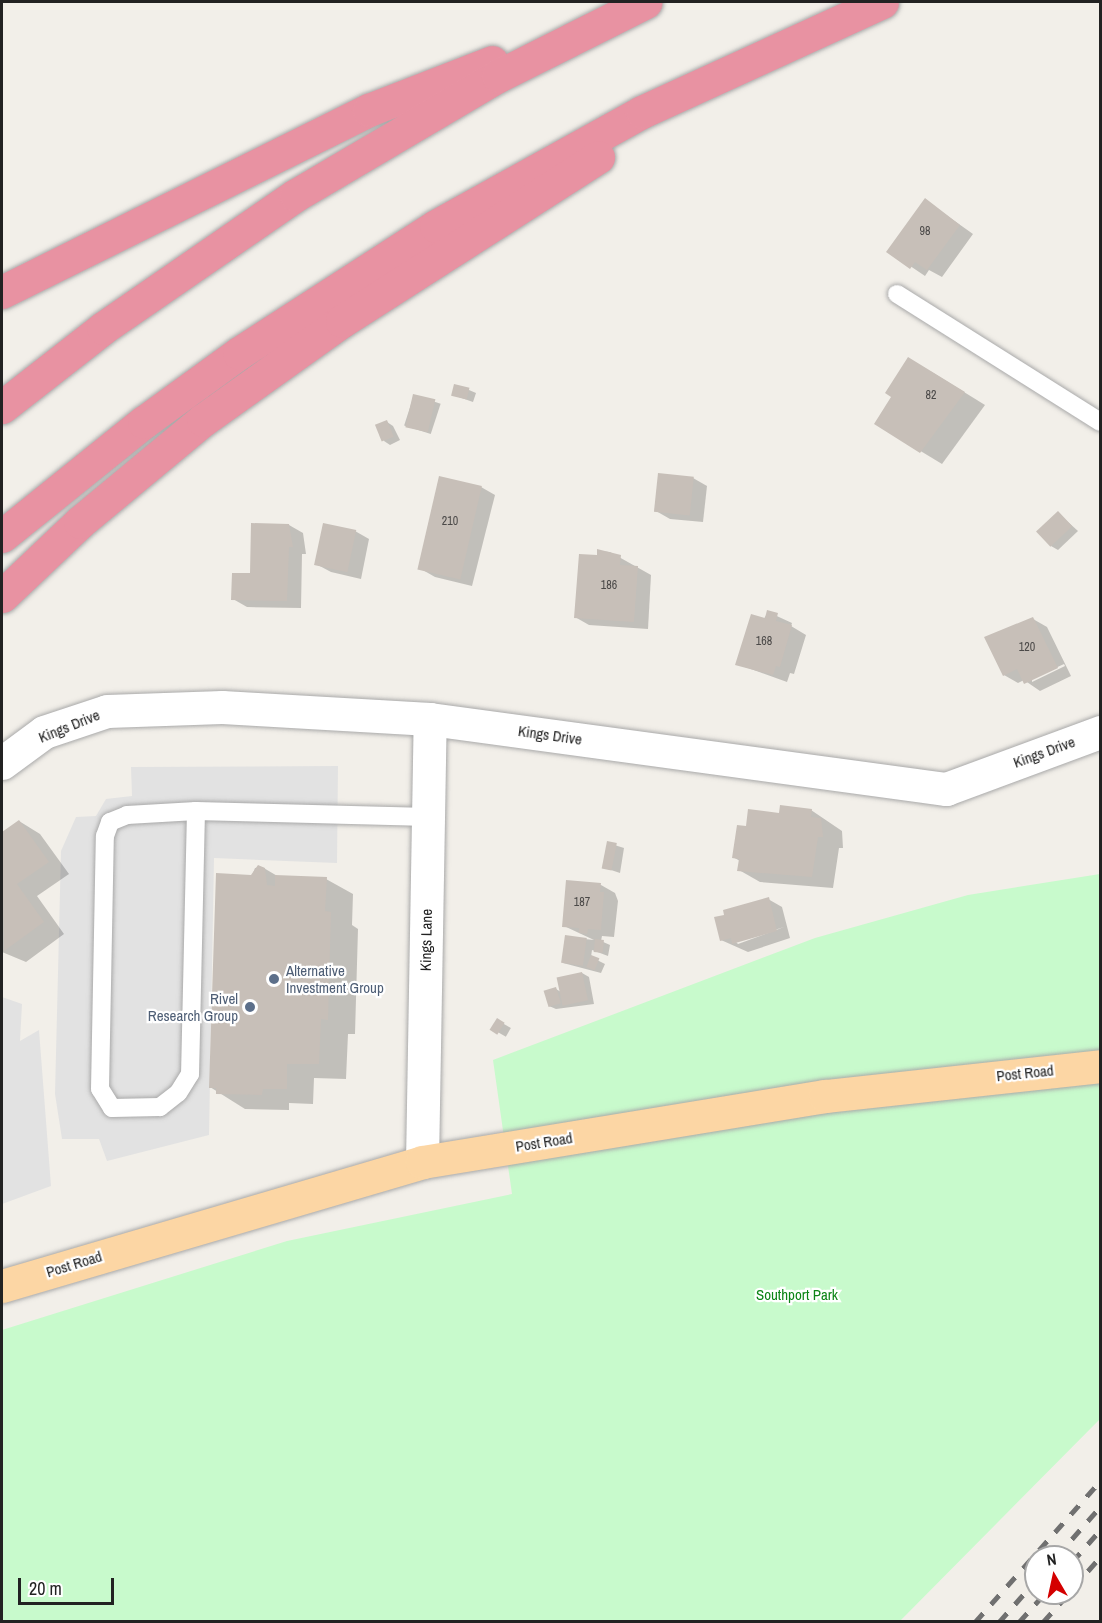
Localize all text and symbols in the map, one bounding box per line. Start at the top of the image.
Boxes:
house number: 98 [920,225,930,239]
house number: 82 [926,389,936,403]
house number: 210 [442,515,458,529]
house number: 186 [601,579,617,593]
house number: 168 [756,635,772,649]
house number: 120 [1019,641,1035,655]
street label: Kings Drive [36,706,102,746]
street label: Kings Drive [517,722,583,748]
street label: Kings Drive [1011,733,1077,771]
house number: 187 [574,896,590,910]
street label: Kings Lane [416,909,436,971]
place label: Alternative Investment Group [286,961,384,996]
marker: Alternative Investment Group [267,972,281,986]
place label: Rivel Research Group [148,989,238,1024]
marker: Rivel Research Group [243,1000,257,1014]
street label: Post Road [995,1061,1055,1085]
street label: Post Road [514,1129,574,1155]
street label: Post Road [44,1247,104,1281]
park label: Southport Park [756,1286,838,1304]
north arrow [1024,1545,1084,1605]
text: N [1045,1548,1058,1571]
scale bar [21,1566,117,1604]
text: 20 m [29,1576,62,1601]

